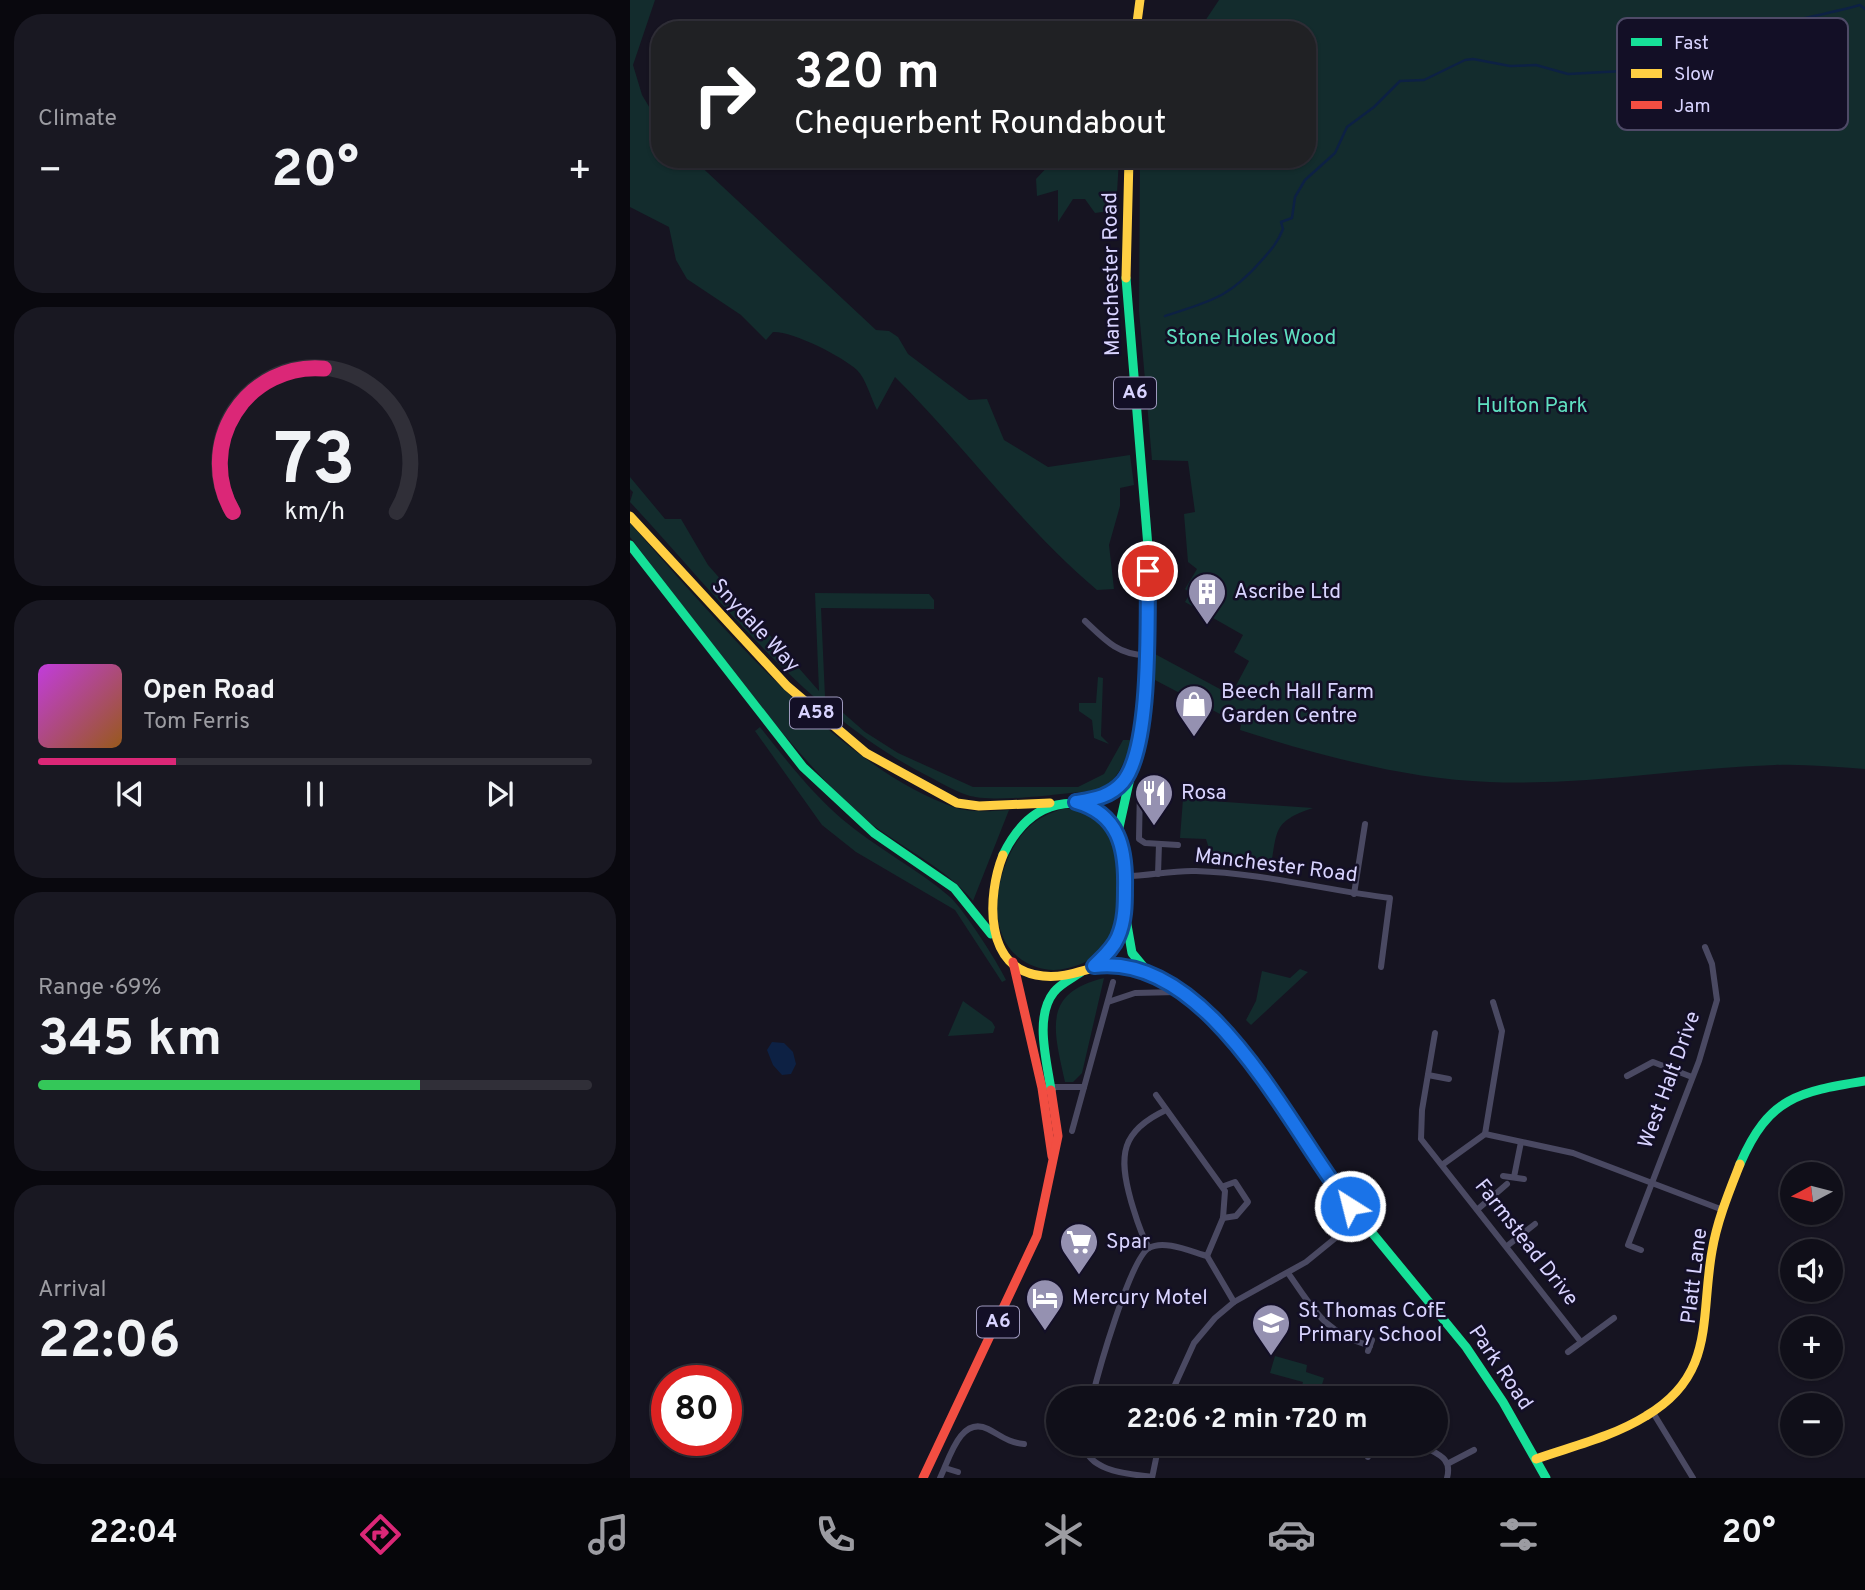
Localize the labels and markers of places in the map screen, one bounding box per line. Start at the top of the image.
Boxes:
pin [1118,541,1178,601]
building icon: Ascribe Ltd [1186,571,1228,626]
place label: Ascribe Ltd [1234,579,1341,606]
place label: Beech Hall Farm Garden Centre [1221,679,1374,730]
shop icon: Beech Hall Farm Garden Centre [1173,683,1215,738]
restaurant icon: Rosa [1133,772,1175,827]
place label: Rosa [1181,780,1227,807]
supermarket icon: Spar [1058,1221,1100,1276]
place label: Spar [1106,1229,1150,1256]
hotel icon: Mercury Motel [1024,1277,1066,1332]
place label: Mercury Motel [1072,1285,1208,1312]
place label: St Thomas CofE Primary School [1298,1298,1447,1349]
school or university icon: St Thomas CofE Primary School [1250,1302,1292,1357]

